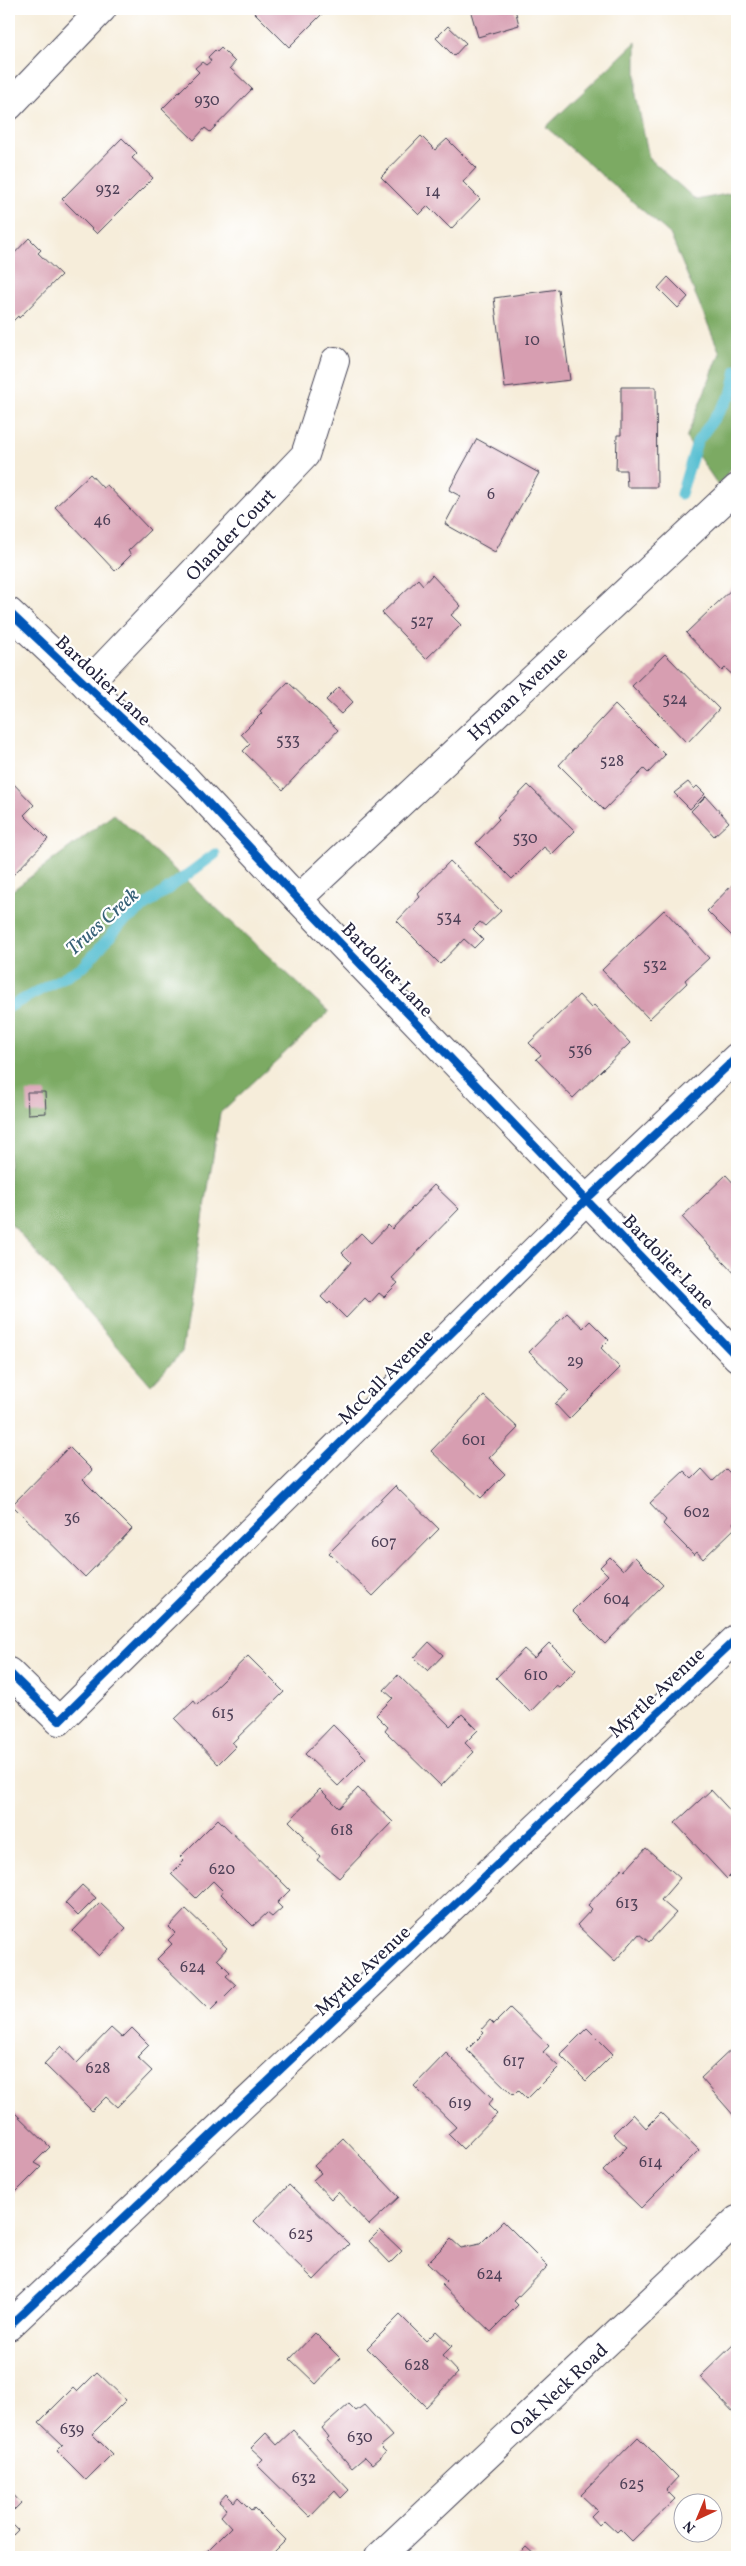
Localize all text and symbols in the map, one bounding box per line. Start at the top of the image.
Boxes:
house number: 930 [194,90,220,112]
house number: 932 [96,179,120,201]
house number: 14 [425,181,441,203]
house number: 10 [524,330,540,352]
street label: Olander Court [181,483,283,587]
house number: 6 [487,484,495,506]
house number: 46 [93,510,111,532]
house number: 527 [410,611,434,633]
street label: Bardolier Lane [49,630,156,733]
street label: Hyman Avenue [463,641,574,748]
house number: 524 [662,689,688,711]
house number: 533 [276,730,300,752]
house number: 528 [600,751,624,773]
house number: 530 [512,828,538,850]
water label: Trues Creek [61,882,146,963]
house number: 534 [436,907,462,929]
street label: Bardolier Lane [335,917,438,1023]
house number: 532 [643,955,667,977]
house number: 536 [568,1040,592,1062]
street label: Bardolier Lane [616,1209,719,1315]
street label: McCall Avenue [333,1324,440,1431]
house number: 29 [567,1351,583,1373]
house number: 601 [462,1430,486,1452]
house number: 602 [684,1502,710,1524]
house number: 36 [64,1508,80,1530]
house number: 607 [371,1532,397,1554]
house number: 604 [604,1589,630,1611]
street label: Myrtle Avenue [604,1642,711,1745]
house number: 610 [524,1665,548,1687]
house number: 615 [212,1703,234,1725]
house number: 618 [331,1820,353,1842]
house number: 620 [209,1859,235,1881]
house number: 613 [616,1893,638,1915]
street label: Myrtle Avenue [310,1920,417,2023]
house number: 624 [180,1957,206,1979]
house number: 617 [503,2051,525,2073]
house number: 628 [86,2058,110,2080]
house number: 619 [449,2093,471,2115]
house number: 614 [639,2152,663,2174]
house number: 625 [289,2224,313,2246]
house number: 624 [477,2264,503,2286]
street label: Oak Neck Road [505,2338,614,2443]
house number: 628 [405,2355,429,2377]
house number: 639 [60,2419,84,2441]
house number: 630 [347,2427,373,2449]
house number: 632 [292,2468,316,2490]
house number: 625 [620,2474,644,2496]
north arrow [674,2494,724,2544]
text: N [680,2516,700,2537]

